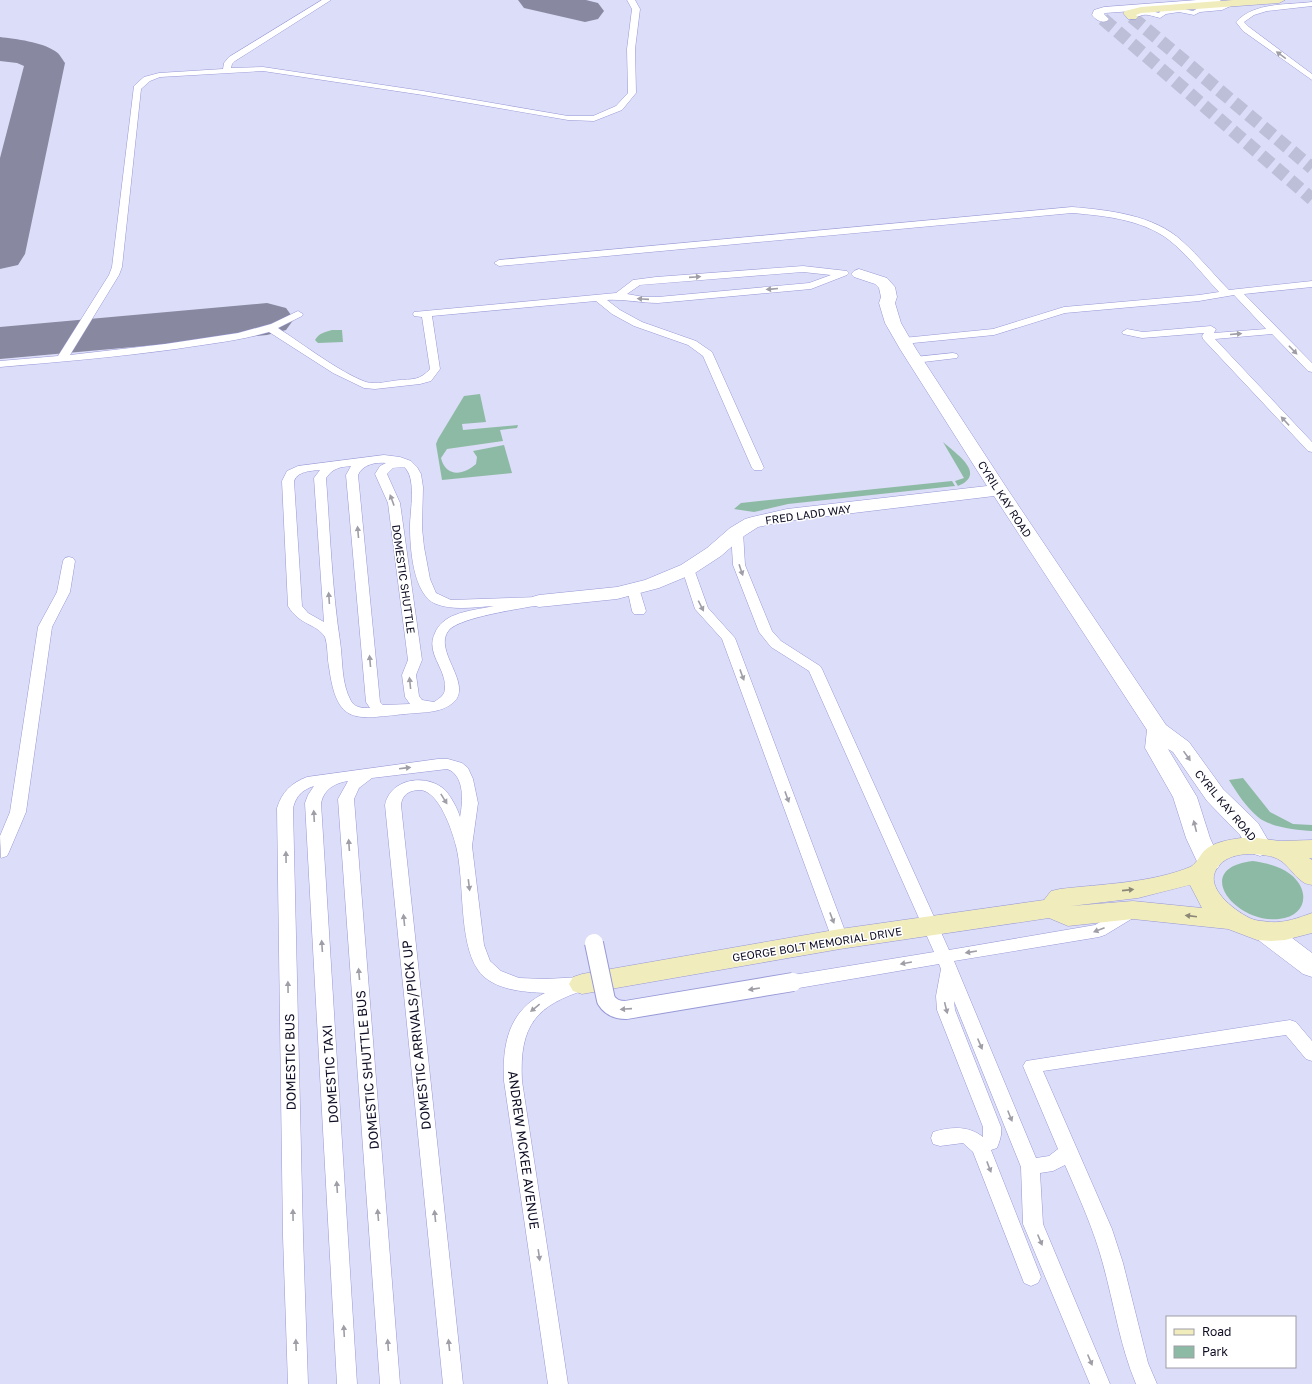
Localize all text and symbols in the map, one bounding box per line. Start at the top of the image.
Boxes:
one-way arrow [1275,51,1286,59]
one-way arrow [689,274,701,281]
one-way arrow [766,286,778,292]
one-way arrow [636,296,649,303]
one-way arrow [1230,331,1242,337]
one-way arrow [1288,345,1298,355]
one-way arrow [1281,415,1290,426]
street label: CYRIL KAY ROAD [975,458,1035,540]
one-way arrow [388,494,394,506]
street label: FRED LADD WAY [764,502,852,526]
street label: DOMESTIC SHUTTLE [390,524,418,635]
one-way arrow [354,526,361,538]
one-way arrow [739,565,745,577]
one-way arrow [326,592,333,604]
one-way arrow [698,600,704,611]
one-way arrow [366,655,373,667]
one-way arrow [739,669,745,681]
one-way arrow [407,677,413,689]
one-way arrow [1183,750,1191,761]
one-way arrow [399,765,411,771]
street label: CYRIL KAY ROAD [1193,767,1260,843]
one-way arrow [784,791,790,803]
one-way arrow [440,793,447,805]
one-way arrow [310,810,317,822]
one-way arrow [1192,819,1198,831]
one-way arrow [346,839,353,851]
one-way arrow [283,850,289,863]
one-way arrow [465,879,472,891]
one-way arrow [1122,887,1134,894]
one-way arrow [1185,912,1198,919]
one-way arrow [830,913,836,925]
one-way arrow [401,914,408,926]
street label: GEORGE BOLT MEMORIAL DRIVE [731,924,903,964]
one-way arrow [1093,927,1105,933]
one-way arrow [318,940,325,952]
street label: DOMESTIC ARRIVALS/PICK UP [398,940,434,1130]
one-way arrow [965,949,977,955]
one-way arrow [900,960,912,966]
one-way arrow [356,968,363,980]
one-way arrow [285,980,291,993]
one-way arrow [748,986,760,992]
street label: DOMESTIC SHUTTLE BUS [352,990,382,1150]
one-way arrow [944,1002,950,1014]
one-way arrow [530,1003,540,1012]
one-way arrow [620,1006,632,1013]
street label: DOMESTIC BUS [281,1013,299,1111]
street label: DOMESTIC TAXI [319,1024,341,1124]
one-way arrow [977,1038,984,1050]
street label: ANDREW MCKEE AVENUE [505,1070,543,1230]
one-way arrow [1007,1110,1013,1121]
one-way arrow [986,1162,992,1174]
one-way arrow [333,1181,340,1193]
one-way arrow [289,1209,296,1221]
one-way arrow [375,1209,382,1221]
one-way arrow [432,1210,438,1222]
one-way arrow [1037,1235,1043,1246]
one-way arrow [536,1249,542,1261]
legend [1166,1316,1296,1368]
text: Road [1202,1324,1231,1339]
one-way arrow [341,1325,348,1337]
one-way arrow [293,1339,300,1351]
one-way arrow [384,1339,391,1351]
one-way arrow [446,1339,452,1351]
text: Park [1202,1344,1228,1359]
one-way arrow [1087,1355,1093,1366]

